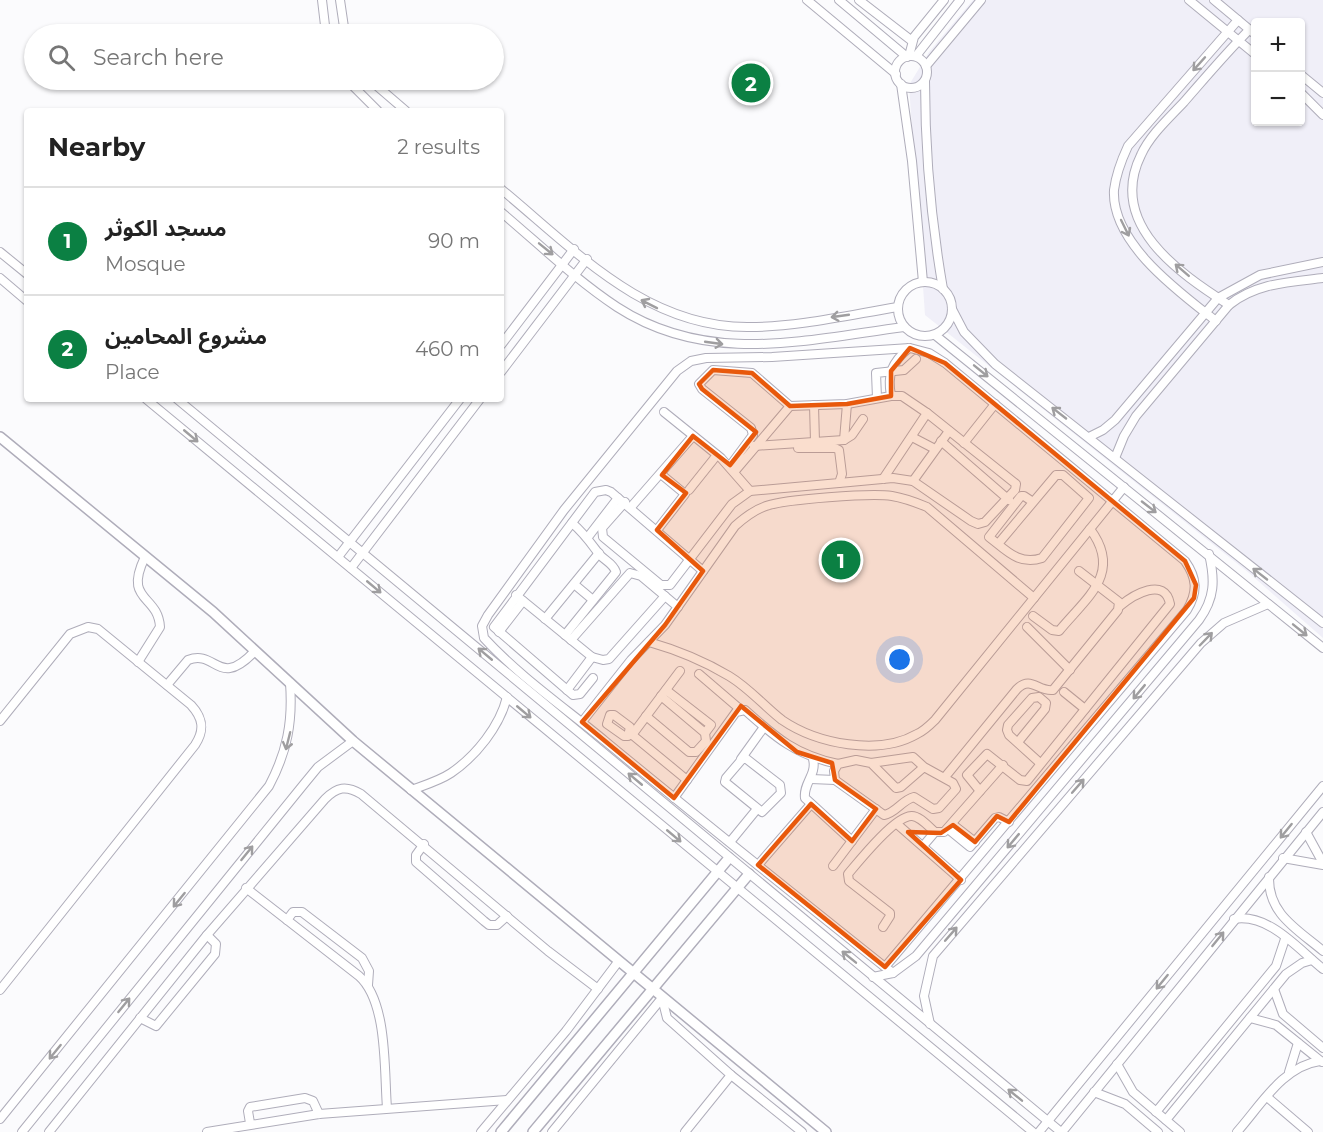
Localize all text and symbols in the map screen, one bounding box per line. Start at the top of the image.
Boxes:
map controls [1251,18,1305,126]
button: + [1251,18,1305,72]
search box [24,24,504,90]
icon: search [45,41,78,74]
text: Search here [93,44,224,71]
one-way arrow [1192,56,1206,71]
pin: 2 [732,60,771,106]
button: − [1251,72,1305,126]
text: Nearby [48,131,145,163]
text: 2 results [397,135,480,159]
text: مسجد الكوثر [105,215,226,242]
one-way arrow [1120,219,1131,237]
text: 1 [64,229,71,253]
text: 90 m [428,229,480,253]
one-way arrow [538,243,554,256]
text: Mosque [105,252,185,276]
one-way arrow [1174,264,1190,277]
one-way arrow [641,298,659,309]
one-way arrow [830,310,850,321]
text: مشروع المحامين [105,323,267,350]
text: 2 [62,337,73,361]
text: 460 m [415,337,480,361]
one-way arrow [703,337,723,348]
text: Place [105,360,160,384]
one-way arrow [973,365,989,378]
one-way arrow [1051,407,1067,420]
one-way arrow [183,430,199,443]
one-way arrow [1141,500,1156,514]
pin: 1 [822,538,860,582]
one-way arrow [1253,567,1269,580]
one-way arrow [366,580,381,594]
one-way arrow [1292,624,1308,637]
one-way arrow [1198,631,1213,646]
your location [885,645,914,674]
one-way arrow [477,648,493,661]
one-way arrow [1132,684,1146,699]
one-way arrow [516,705,532,718]
one-way arrow [281,731,293,750]
one-way arrow [628,772,643,786]
one-way arrow [1071,779,1085,794]
one-way arrow [1279,823,1293,838]
one-way arrow [666,830,682,843]
one-way arrow [1007,833,1020,849]
one-way arrow [241,845,254,861]
one-way arrow [172,892,185,908]
one-way arrow [945,926,958,942]
one-way arrow [1211,931,1224,947]
one-way arrow [842,950,857,964]
one-way arrow [1156,973,1169,989]
one-way arrow [118,997,131,1013]
one-way arrow [49,1043,62,1059]
one-way arrow [1008,1088,1024,1101]

